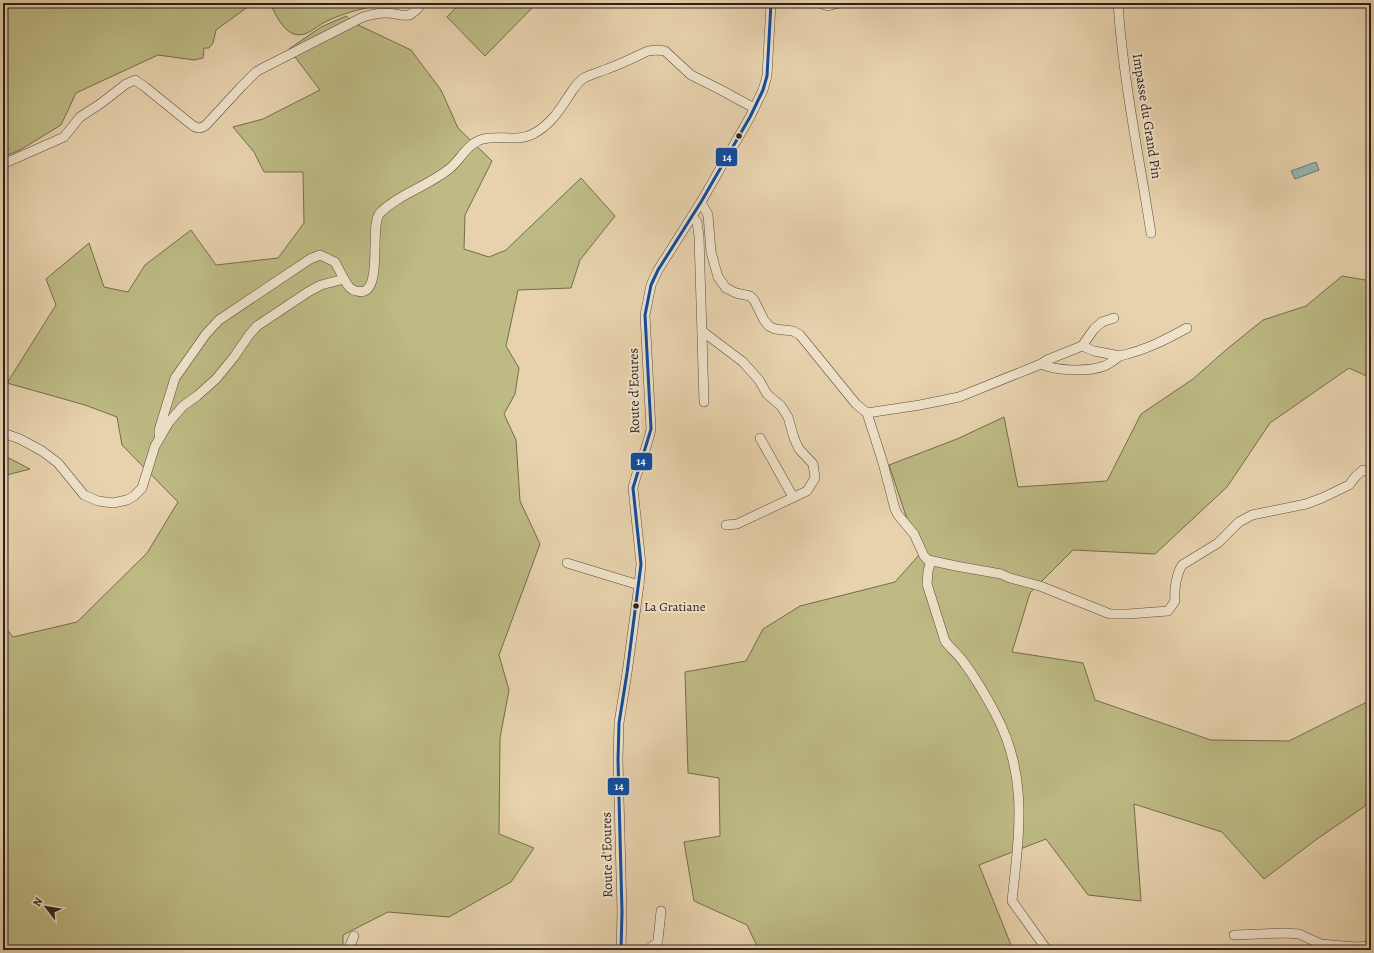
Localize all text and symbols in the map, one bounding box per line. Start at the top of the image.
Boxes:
street label: Impasse du Grand Pin [1128,52,1166,180]
unlabelled marker [734,131,744,141]
line badge: 14 [715,147,738,167]
text: 14 [722,150,732,165]
street label: Route d'Eoures [624,348,644,434]
line badge: 14 [630,452,653,471]
text: 14 [636,454,646,469]
place label: La Gratiane [644,598,706,615]
marker: La Gratiane [631,601,641,611]
line badge: 14 [607,777,630,796]
text: 14 [614,779,624,794]
street label: Route d'Eoures [597,812,617,898]
north arrow [26,887,66,927]
text: N [29,895,46,909]

